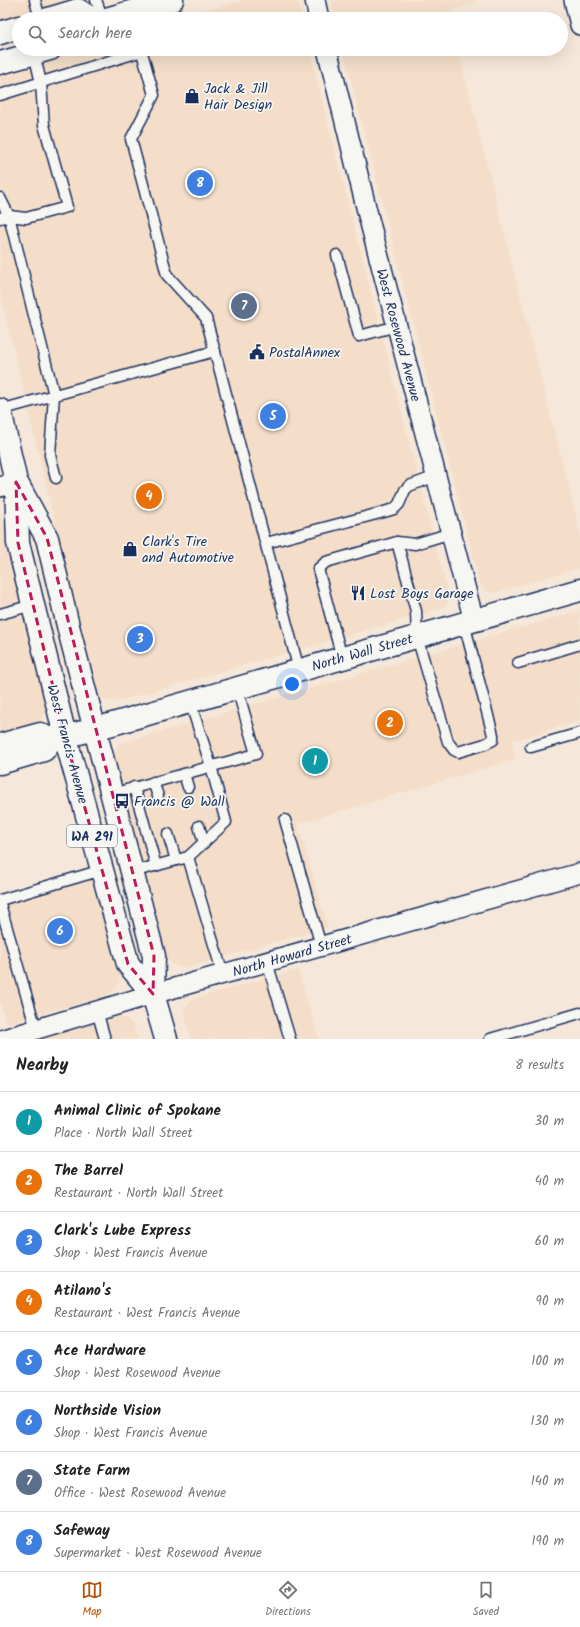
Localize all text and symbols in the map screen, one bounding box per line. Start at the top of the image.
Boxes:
search box [12,12,568,56]
text: Search here [58,22,132,46]
icon: search [26,23,48,45]
place label: Jack & Jill Hair Design [204,78,272,116]
shop icon: Jack & Jill Hair Design [183,87,201,105]
pin: 8 [187,168,213,198]
street label: West Rosewood Avenue [370,266,427,405]
pin: 7 [231,291,257,321]
place label: PostalAnnex [269,342,341,364]
public building icon: PostalAnnex [248,343,266,361]
pin: 5 [260,401,286,431]
pin: 4 [136,481,162,511]
place label: Clark's Tire and Automotive [142,531,235,569]
shop icon: Clark's Tire and Automotive [121,540,139,558]
place label: Lost Boys Garage [370,583,474,605]
restaurant icon: Lost Boys Garage [349,584,367,602]
pin: 3 [127,624,153,654]
street label: North Wall Street [309,628,416,678]
your location [282,674,302,694]
street label: West Francis Avenue [41,682,94,807]
pin: 2 [377,708,403,738]
pin: 1 [302,746,328,776]
place label: Francis @ Wall [134,791,225,813]
bus stop icon: Francis @ Wall [113,792,131,810]
road number: WA 291 [67,825,117,847]
pin: 6 [47,916,73,946]
street label: North Howard Street [230,928,355,984]
text: Nearby [16,1052,68,1079]
text: 8 results [515,1055,564,1076]
text: Animal Clinic of Spokane [54,1099,221,1123]
text: 1 [27,1111,31,1132]
text: 30 m [535,1111,564,1132]
text: Place · North Wall Street [54,1123,193,1144]
text: The Barrel [54,1159,123,1183]
text: 2 [25,1171,33,1192]
text: 40 m [535,1171,564,1192]
text: Restaurant · North Wall Street [54,1183,223,1204]
text: Clark's Lube Express [54,1219,191,1243]
text: 3 [25,1231,33,1252]
text: 60 m [535,1231,564,1252]
text: Shop · West Francis Avenue [54,1243,207,1264]
text: Atilano's [54,1279,111,1303]
text: 4 [25,1291,33,1312]
text: 90 m [536,1291,564,1312]
text: Restaurant · West Francis Avenue [54,1303,240,1324]
text: Ace Hardware [54,1339,146,1363]
text: 5 [26,1351,32,1372]
text: 100 m [531,1351,564,1372]
text: Shop · West Rosewood Avenue [54,1363,221,1384]
text: Northside Vision [54,1399,161,1423]
text: 6 [25,1411,33,1432]
text: 130 m [530,1411,564,1432]
text: Shop · West Francis Avenue [54,1423,207,1444]
text: State Farm [54,1459,130,1483]
text: 7 [26,1471,32,1492]
text: 140 m [531,1471,564,1492]
text: Office · West Rosewood Avenue [54,1483,226,1504]
text: Safeway [54,1519,110,1543]
text: 8 [25,1531,33,1552]
text: 190 m [532,1531,564,1552]
text: Supermarket · West Rosewood Avenue [54,1543,262,1564]
tab: Map [81,1579,103,1621]
tab: Directions [265,1579,311,1621]
tab: Saved [473,1579,499,1621]

